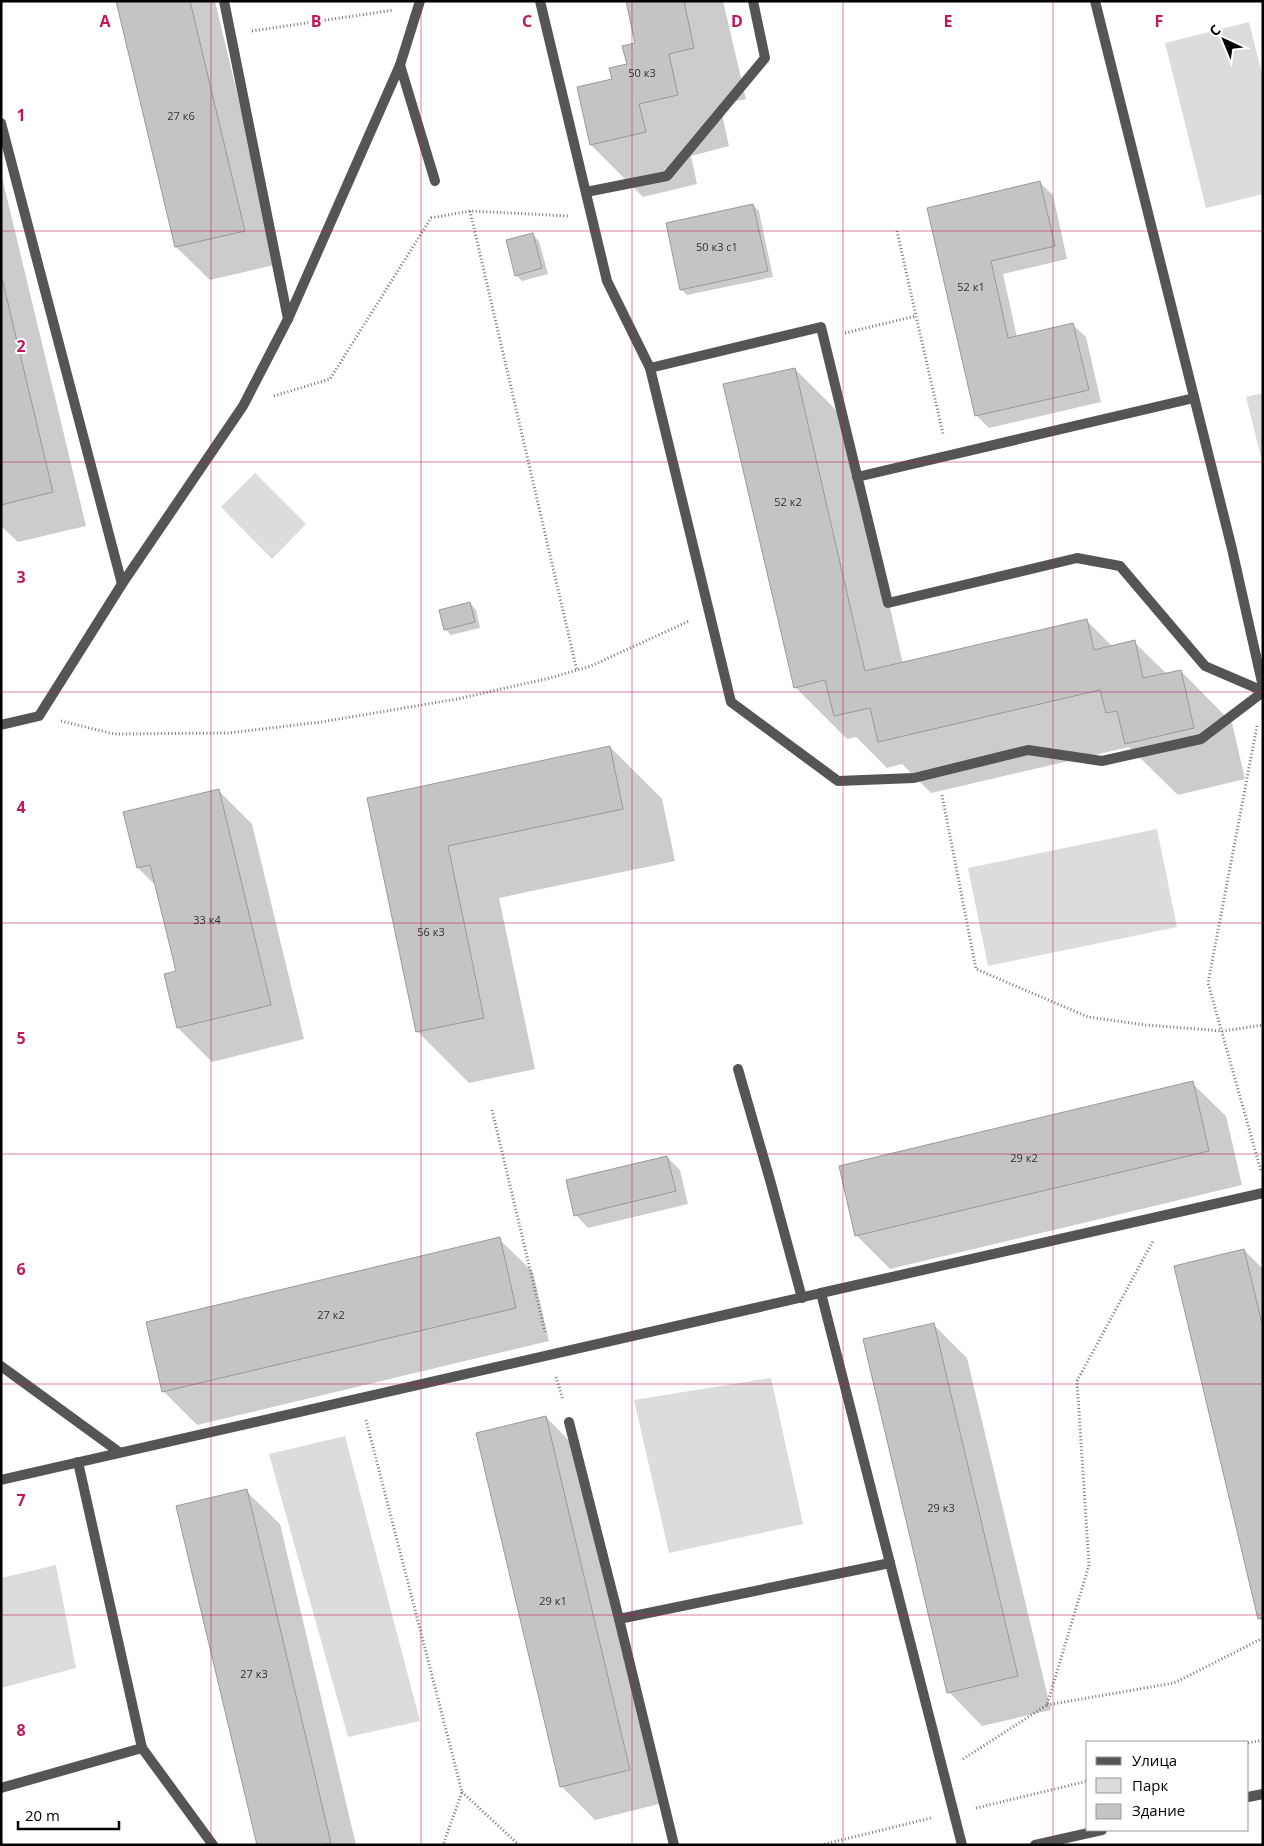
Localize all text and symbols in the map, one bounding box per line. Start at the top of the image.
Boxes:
text: A [99,10,111,32]
text: B [311,10,321,32]
text: C [522,10,532,32]
text: D [731,10,743,32]
text: E [944,10,953,32]
text: F [1155,10,1163,32]
north arrow [1199,15,1249,65]
text: С [1205,20,1224,40]
house number: 50 к3 [628,65,656,80]
text: 1 [16,104,26,126]
house number: 27 к6 [167,108,195,123]
house number: 50 к3 с1 [696,239,738,254]
house number: 52 к1 [957,279,985,294]
text: 2 [16,335,26,357]
house number: 52 к2 [774,494,802,509]
text: 3 [16,566,26,588]
text: 4 [16,796,26,818]
house number: 33 к4 [193,912,221,927]
house number: 56 к3 [417,924,445,939]
text: 5 [16,1027,26,1049]
house number: 29 к2 [1010,1150,1038,1165]
text: 6 [16,1258,26,1280]
house number: 27 к2 [317,1307,345,1322]
text: 7 [16,1489,26,1511]
house number: 29 к3 [927,1500,955,1515]
house number: 29 к1 [539,1593,567,1608]
house number: 27 к3 [240,1666,268,1681]
text: 8 [16,1719,26,1741]
legend [1086,1741,1249,1831]
text: Улица [1132,1750,1177,1770]
text: Парк [1132,1775,1168,1795]
scale bar [18,1798,119,1830]
text: Здание [1132,1800,1185,1820]
text: 20 m [25,1805,60,1825]

